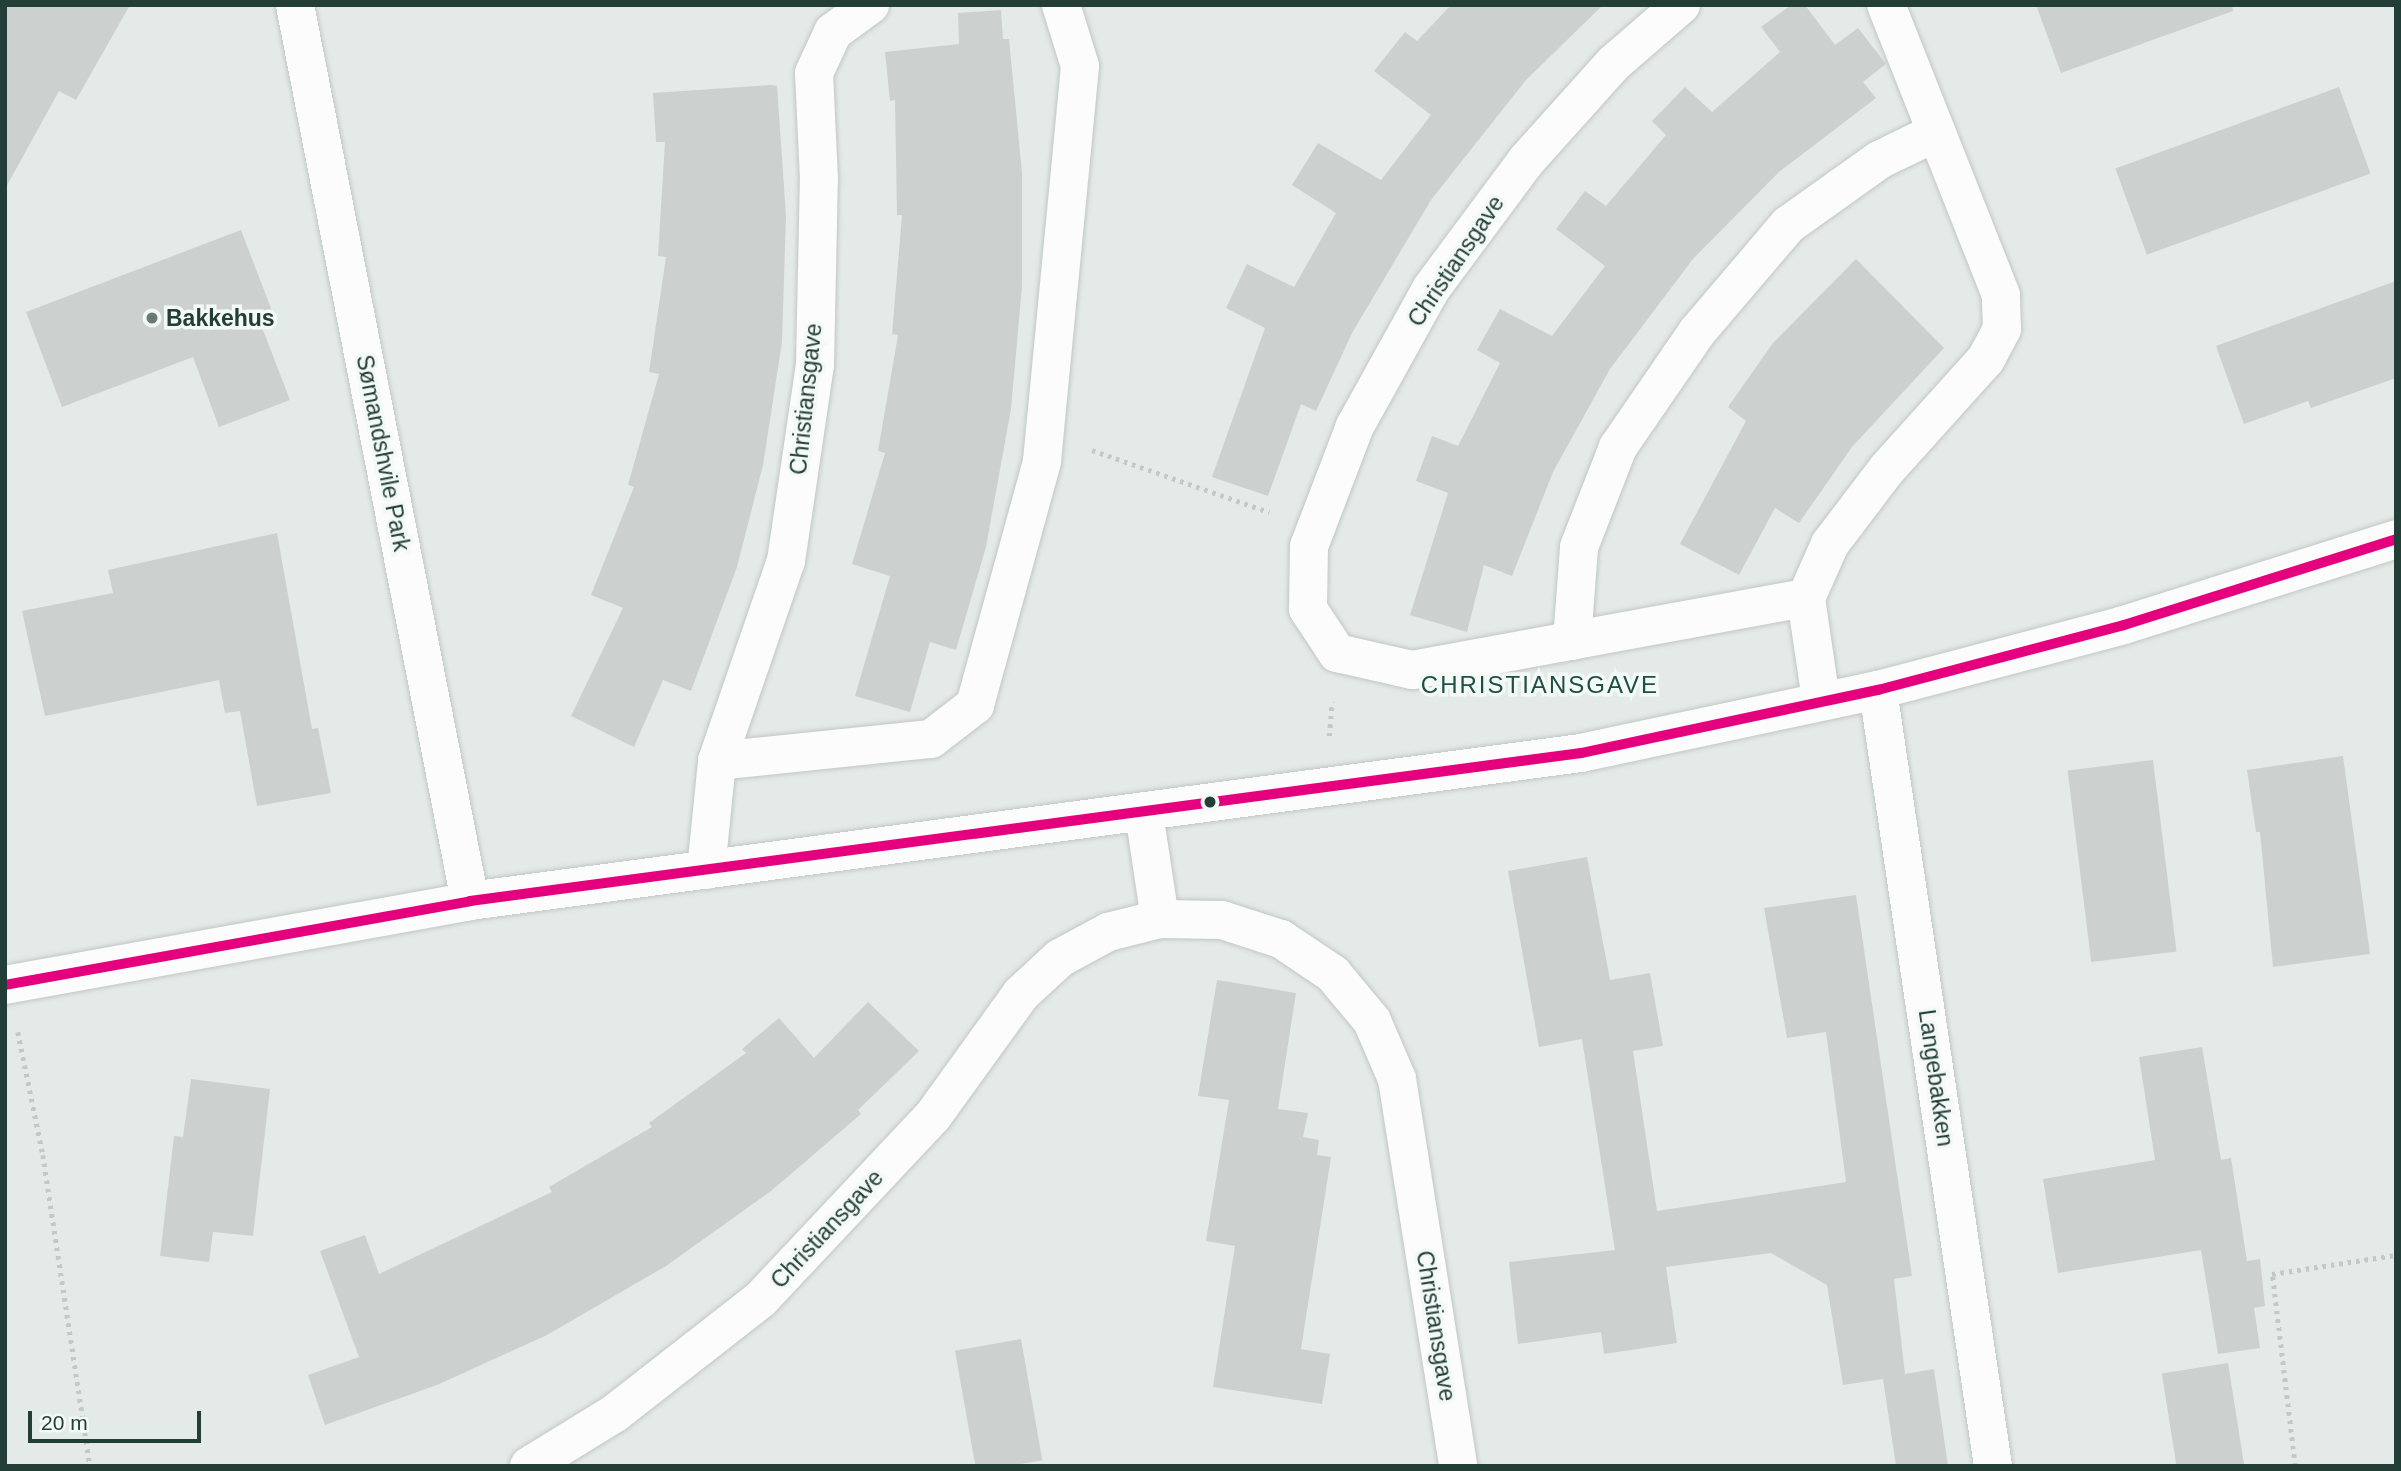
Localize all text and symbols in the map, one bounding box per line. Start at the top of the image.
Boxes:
street label: Christiansgave [1402,190,1510,332]
place label: Bakkehus [166,304,275,332]
marker: Bakkehus [144,310,160,326]
street label: Christiansgave [784,322,828,476]
street label: Sømandshvile Park [350,352,416,554]
district label: CHRISTIANSGAVE [1423,671,1657,699]
unlabelled marker [1203,795,1217,809]
street label: Langebakken [1913,1008,1959,1148]
street label: Christiansgave [765,1164,889,1294]
street label: Christiansgave [1410,1249,1462,1403]
scale bar [32,1398,205,1442]
text: 20 m [41,1411,88,1434]

